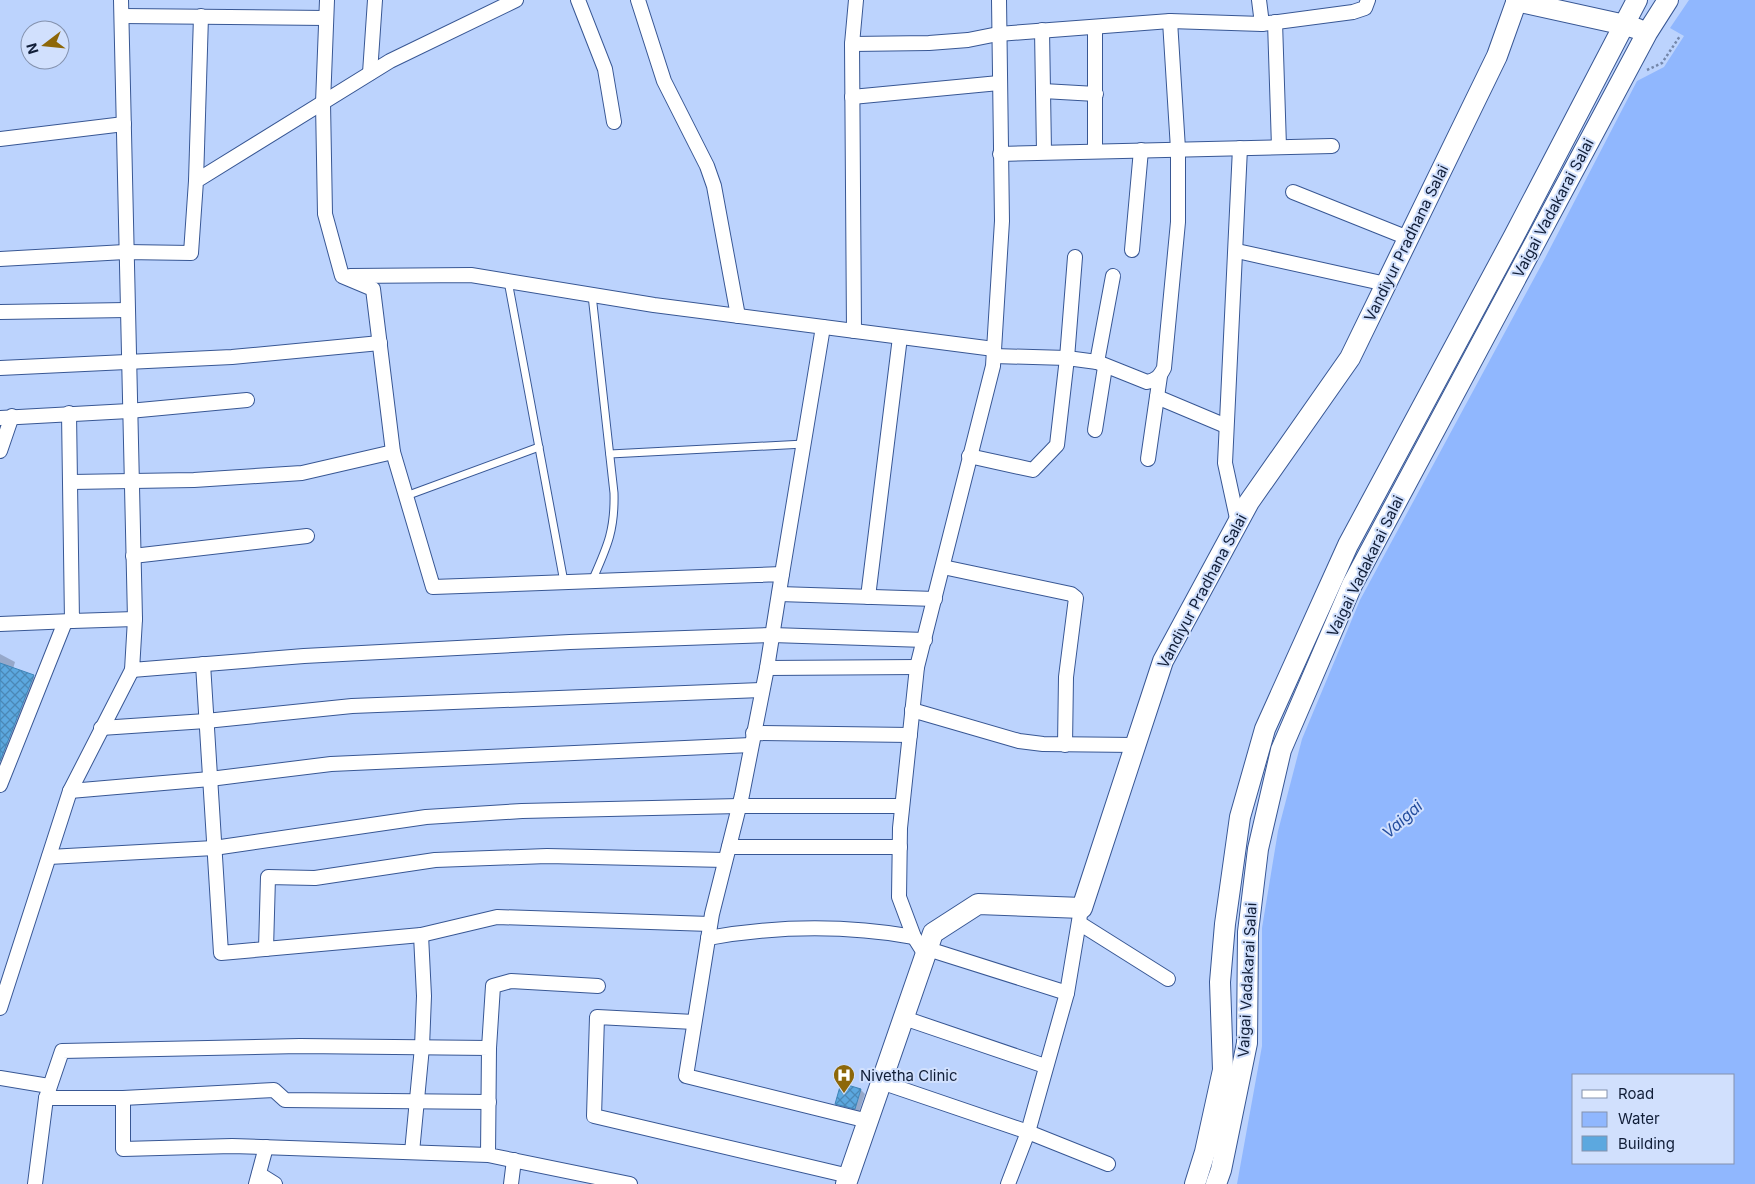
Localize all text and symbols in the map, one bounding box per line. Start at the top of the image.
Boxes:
north arrow [20,20,70,70]
text: N [22,41,42,56]
street label: Vaigai Vadakarai Salai [1508,135,1598,281]
street label: Vandiyur Pradhana Salai [1360,161,1452,325]
street label: Vaigai Vadakarai Salai [1322,492,1408,640]
street label: Vandiyur Pradhana Salai [1153,511,1251,671]
water label: Vaigai [1378,795,1427,842]
street label: Vaigai Vadakarai Salai [1233,902,1261,1058]
hospital icon: Nivetha Clinic [832,1063,856,1094]
place label: Nivetha Clinic [860,1066,958,1085]
legend [1572,1074,1735,1164]
text: Road [1618,1084,1654,1103]
text: Water [1618,1109,1660,1128]
text: Building [1618,1134,1675,1153]

